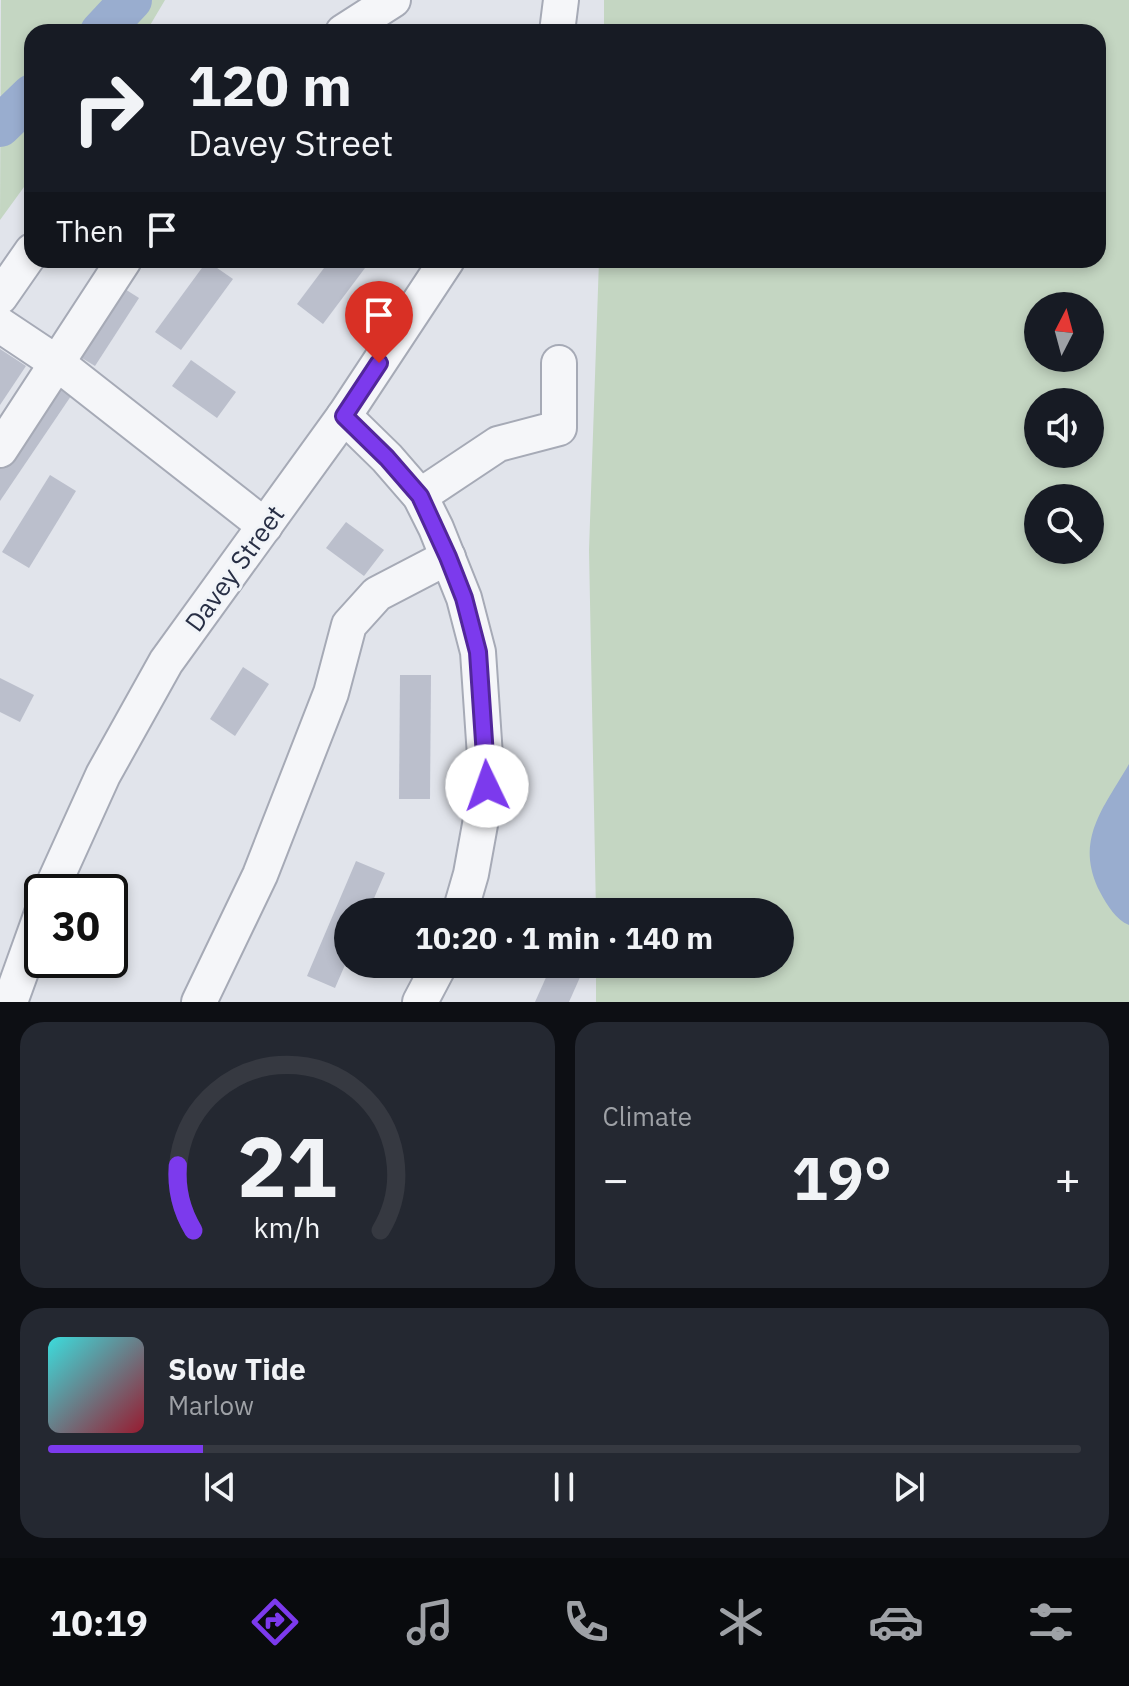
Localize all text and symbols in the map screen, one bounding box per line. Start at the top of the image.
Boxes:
text: 120 m [188,49,352,121]
icon: right [56,56,160,160]
text: Davey Street [188,119,393,166]
icon: arrive [140,208,184,252]
text: Then [56,211,124,250]
pin [345,281,413,363]
north arrow [1024,292,1104,372]
map controls [1024,292,1104,564]
icon: arrive [357,293,401,337]
button: sound [1024,388,1104,468]
button: search [1024,484,1104,564]
street label: Davey Street [177,498,291,638]
position arrow [445,744,529,828]
speed limit sign: 30 [24,874,128,978]
text: 10:20 · 1 min · 140 m [415,918,713,957]
text: Climate [603,1099,692,1133]
text: 21 [237,1112,337,1220]
text: 19° [792,1138,892,1217]
text: − [603,1150,629,1207]
text: + [1055,1150,1081,1207]
text: km/h [254,1209,321,1246]
text: Slow Tide [168,1349,306,1388]
text: Marlow [168,1388,254,1422]
icon: previous [198,1465,242,1509]
icon: pause [542,1465,586,1509]
icon: next [887,1465,931,1509]
icon: directions [247,1594,303,1650]
icon: music [402,1594,458,1650]
icon: phone [558,1594,614,1650]
icon: climate [713,1594,769,1650]
icon: car [868,1594,924,1650]
icon: filters [1023,1594,1079,1650]
text: 10:19 [50,1599,148,1646]

